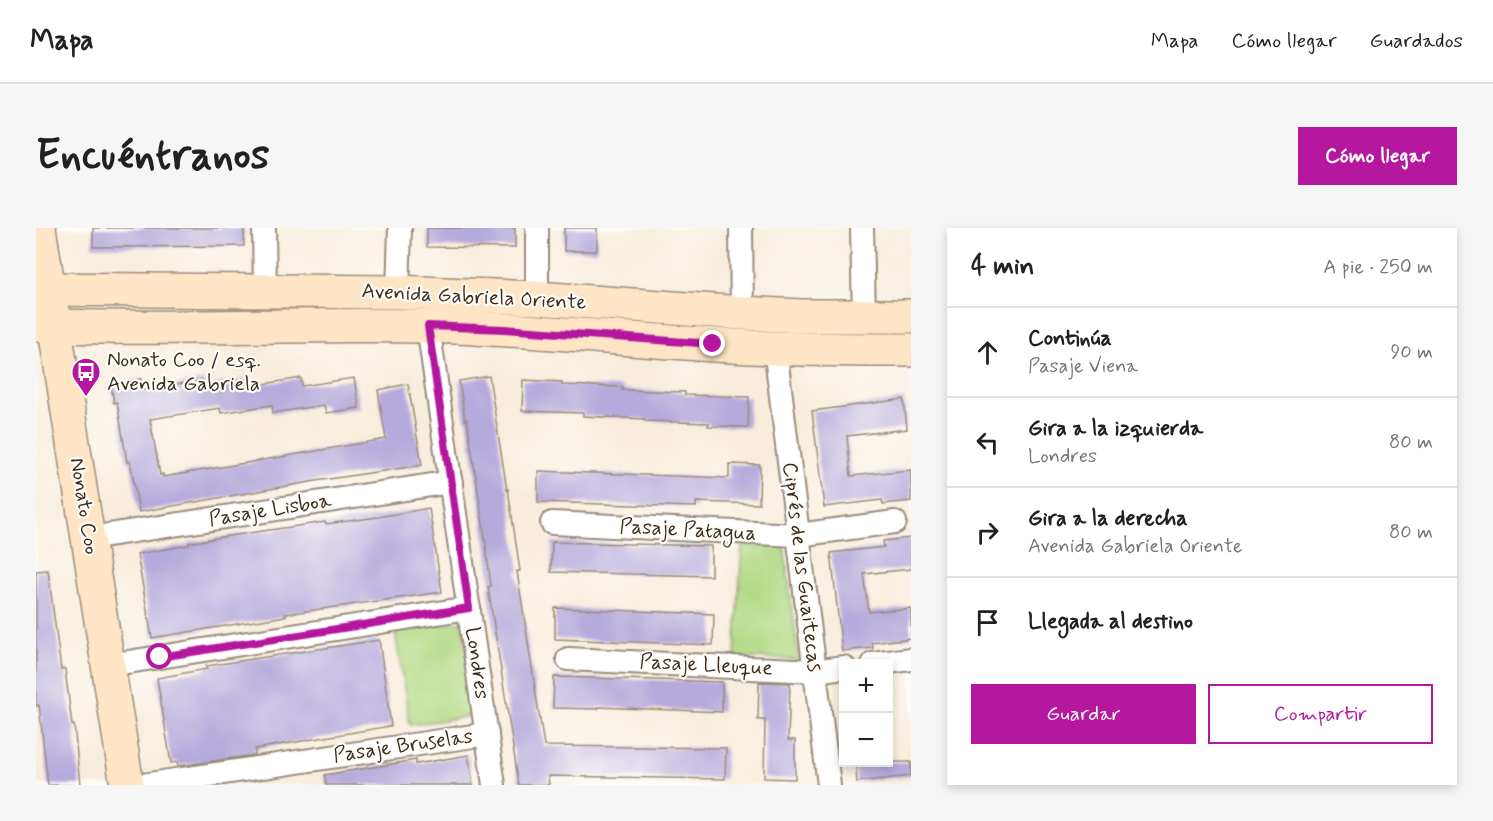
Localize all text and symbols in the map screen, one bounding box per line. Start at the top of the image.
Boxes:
text: Mapa [30,23,94,60]
text: Mapa [1151,27,1199,55]
text: Cómo llegar [1232,27,1337,55]
text: Guardados [1370,27,1463,55]
button: Cómo llegar [1298,127,1457,185]
text: Encuéntranos [36,129,269,184]
text: 4 min [971,250,1034,284]
text: A pie · 250 m [1323,254,1433,281]
street label: Avenida Gabriela Oriente [361,277,587,317]
text: Continúa [1028,325,1112,353]
route end [699,330,725,356]
icon: ahead [971,336,1004,369]
text: 90 m [1390,339,1433,366]
place label: Nonato Coo / esq. Avenida Gabriela [107,346,261,398]
text: Pasaje Viena [1028,353,1138,380]
bus stop icon: Nonato Coo / esq. Avenida Gabriela [70,356,102,398]
text: Gira a la izquierda [1028,415,1203,443]
icon: left [971,426,1004,459]
text: 80 m [1389,429,1433,456]
text: Londres [1028,443,1097,470]
street label: Nonato Coo [63,456,105,556]
street label: Ciprés de las Guaitecas [775,461,829,673]
street label: Pasaje Lisboa [207,486,333,533]
text: Gira a la derecha [1028,505,1188,533]
street label: Pasaje Patagua [619,512,757,549]
icon: right [971,516,1004,549]
text: 80 m [1389,519,1433,546]
text: Avenida Gabriela Oriente [1028,533,1242,560]
icon: arrive [971,606,1004,639]
text: Llegada al destino [1028,608,1193,636]
street label: Londres [458,625,496,701]
route start [146,643,172,669]
street label: Pasaje Lleuque [639,648,773,682]
map controls [839,659,893,767]
button: + [839,659,893,713]
button: Guardar [971,684,1196,744]
button: Compartir [1208,684,1433,744]
button: − [839,713,893,767]
street label: Pasaje Bruselas [331,722,475,770]

